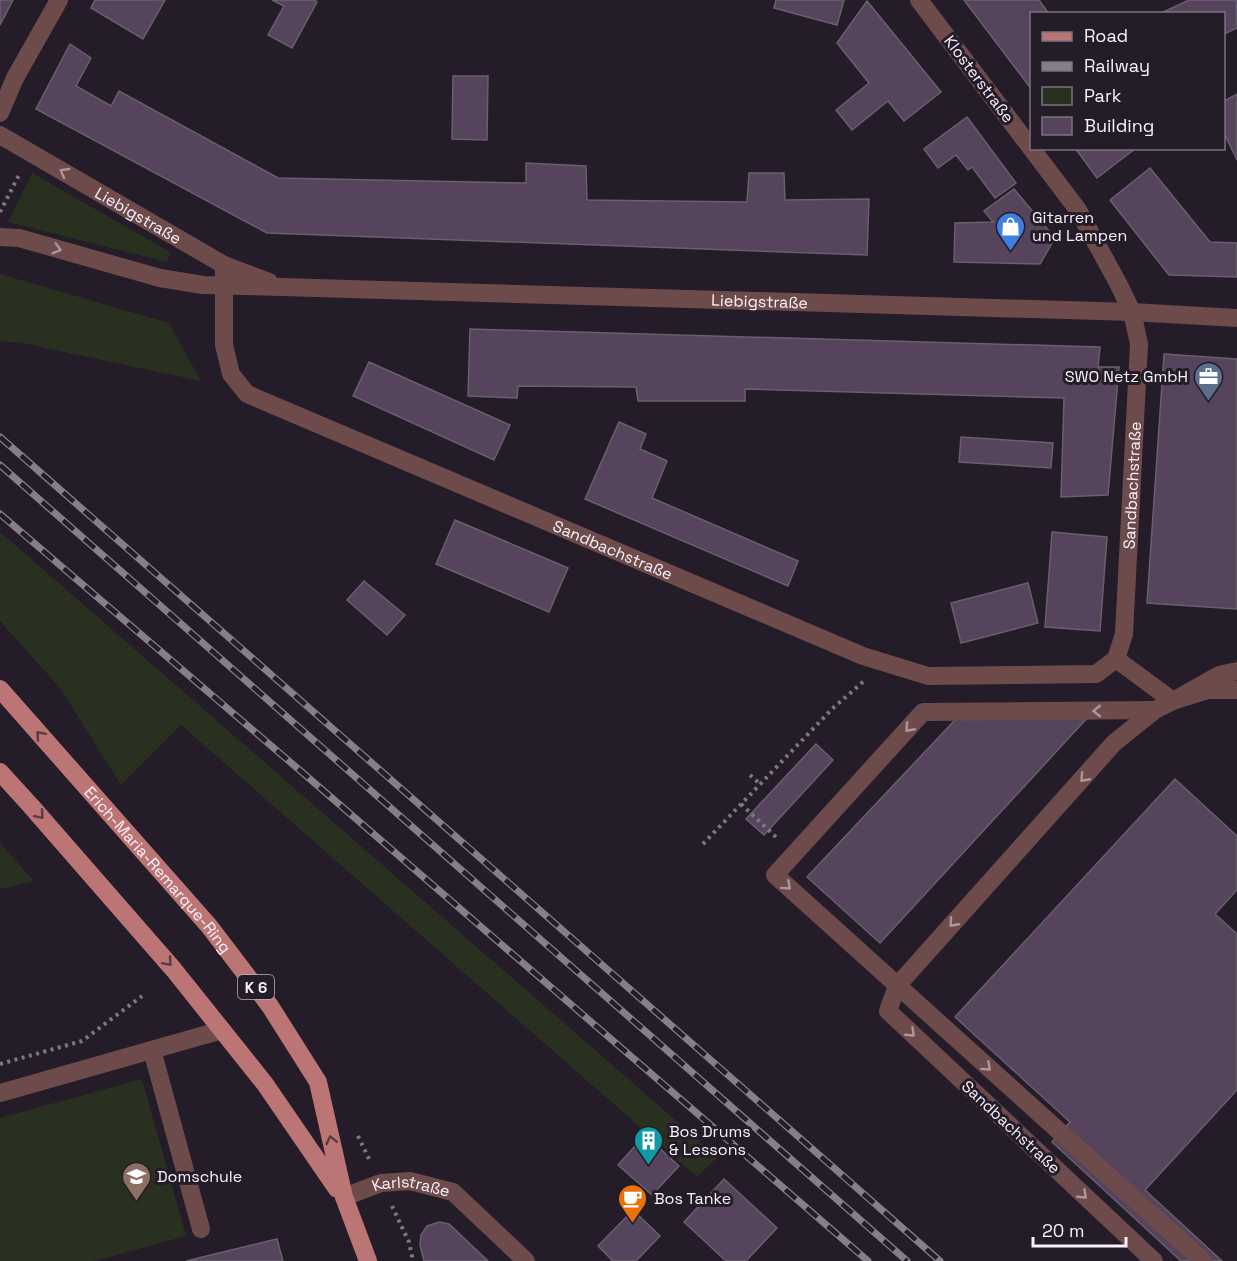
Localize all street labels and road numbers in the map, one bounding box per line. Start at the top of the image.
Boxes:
street label: Klosterstraße [939,31,1019,127]
street label: Liebigstraße [91,182,186,249]
street label: Liebigstraße [711,289,808,313]
street label: Sandbachstraße [1118,421,1145,550]
street label: Sandbachstraße [550,515,676,584]
street label: Erich-Maria-Remarque-Ring [80,782,236,957]
road number: K 6 [238,975,274,999]
street label: Sandbachstraße [957,1076,1065,1178]
street label: Karlstraße [369,1171,452,1201]

